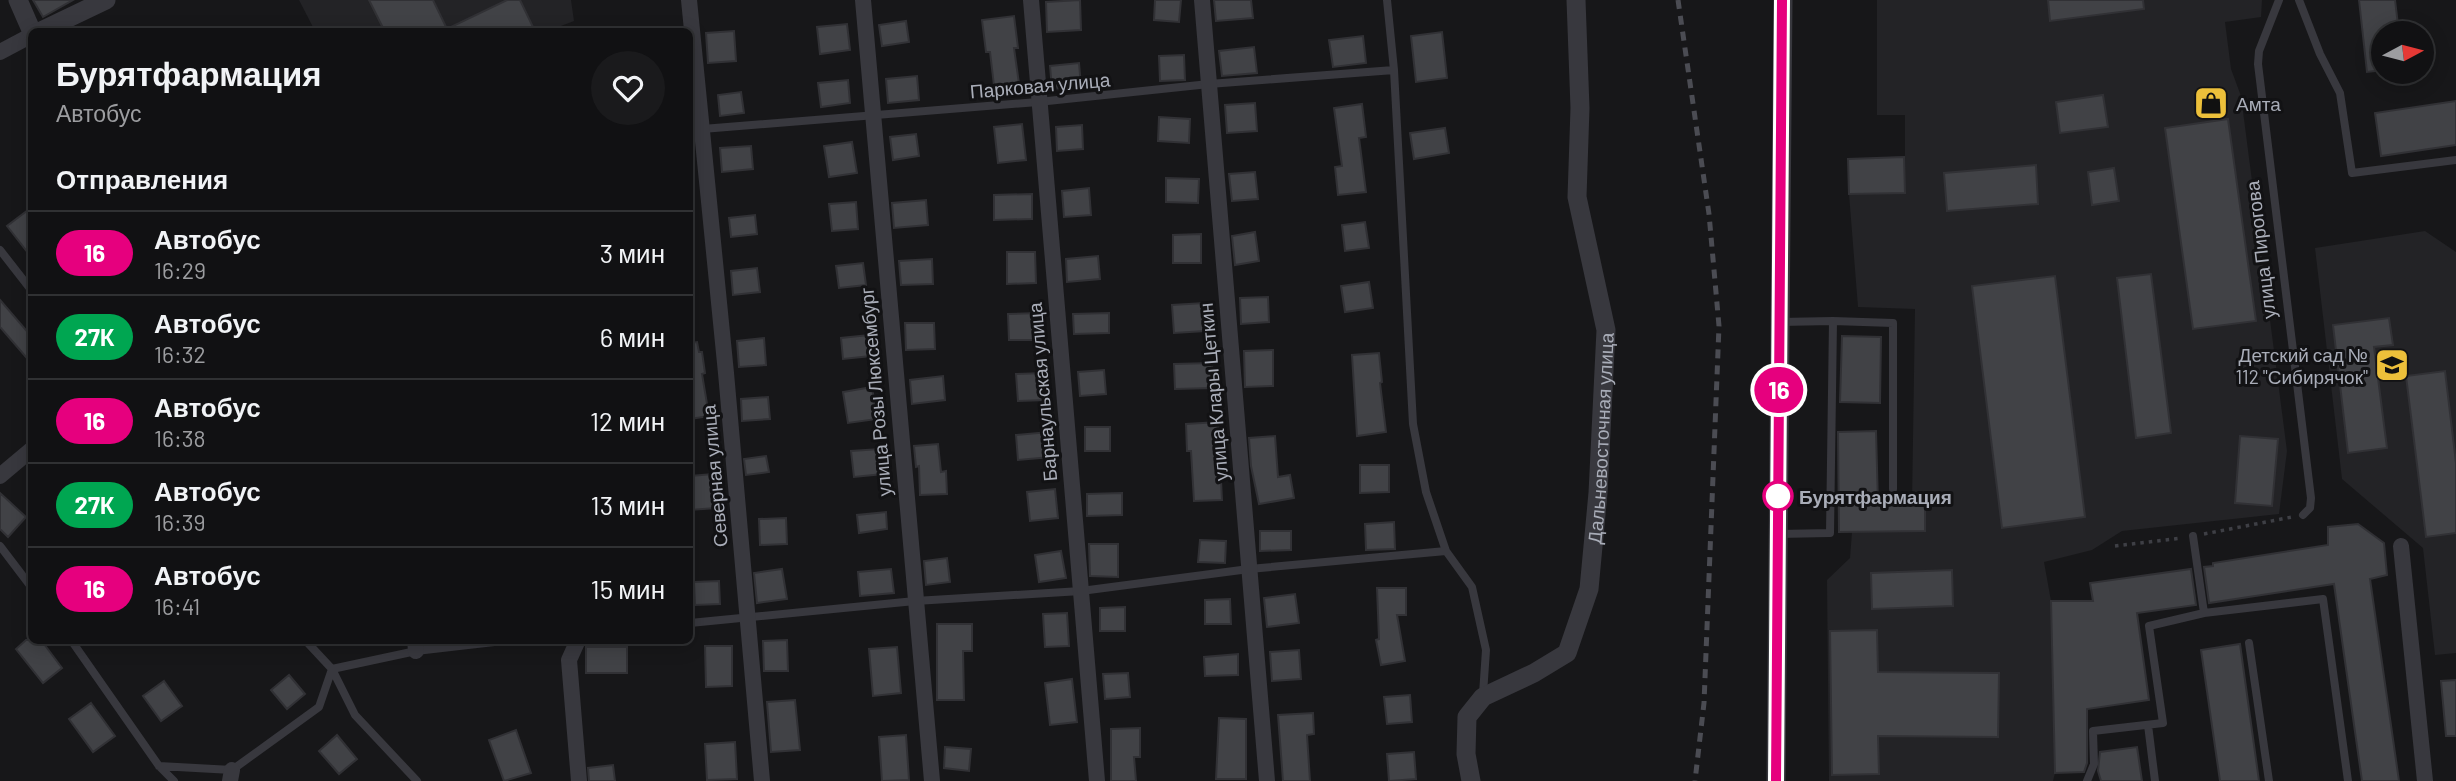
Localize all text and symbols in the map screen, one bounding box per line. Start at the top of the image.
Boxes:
north arrow [2371,21,2434,84]
map controls [2371,21,2434,84]
button: heart [591,51,665,125]
text: Бурятфармация [56,53,321,93]
street label: Парковая улица [969,67,1111,103]
shop icon: Амта [2192,84,2230,122]
place label: Амта [2236,92,2281,115]
text: Автобус [56,99,142,127]
text: Отправления [56,163,228,194]
street label: улица Пирогова [2240,179,2280,320]
text: Автобус [154,223,261,254]
text: 3 мин [600,237,665,268]
text: 16 [84,238,105,267]
text: 16:29 [154,256,206,284]
street label: улица Розы Люксембург [854,286,896,498]
street label: Барнаульская улица [1023,301,1061,482]
street label: улица Клары Цеткин [1194,302,1232,482]
text: Автобус [154,307,261,338]
text: 6 мин [600,321,665,352]
text: 27К [75,322,115,351]
street label: Дальневосточная улица [1582,332,1617,545]
text: 16:32 [154,340,206,368]
place label: Детский сад № 112 "Сибирячок" [2235,343,2368,388]
school or university icon: Детский сад № 112 "Сибирячок" [2373,346,2411,384]
line badge: 16 [1748,367,1810,413]
text: 16 [1768,375,1790,404]
text: Автобус [154,391,261,422]
street label: Северная улица [696,403,732,548]
text: 12 мин [590,405,665,436]
text: 16 [84,406,105,435]
text: 16:38 [154,424,206,452]
text: Автобус [154,475,261,506]
marker: Бурятфармация [1763,481,1793,511]
place label: Бурятфармация [1799,485,1952,508]
text: 13 мин [591,489,665,520]
text: 27К [75,490,115,519]
text: 16:39 [154,508,206,536]
text: Автобус [154,559,261,590]
text: 15 мин [591,573,665,604]
text: 16 [84,574,105,603]
text: 16:41 [154,592,200,620]

